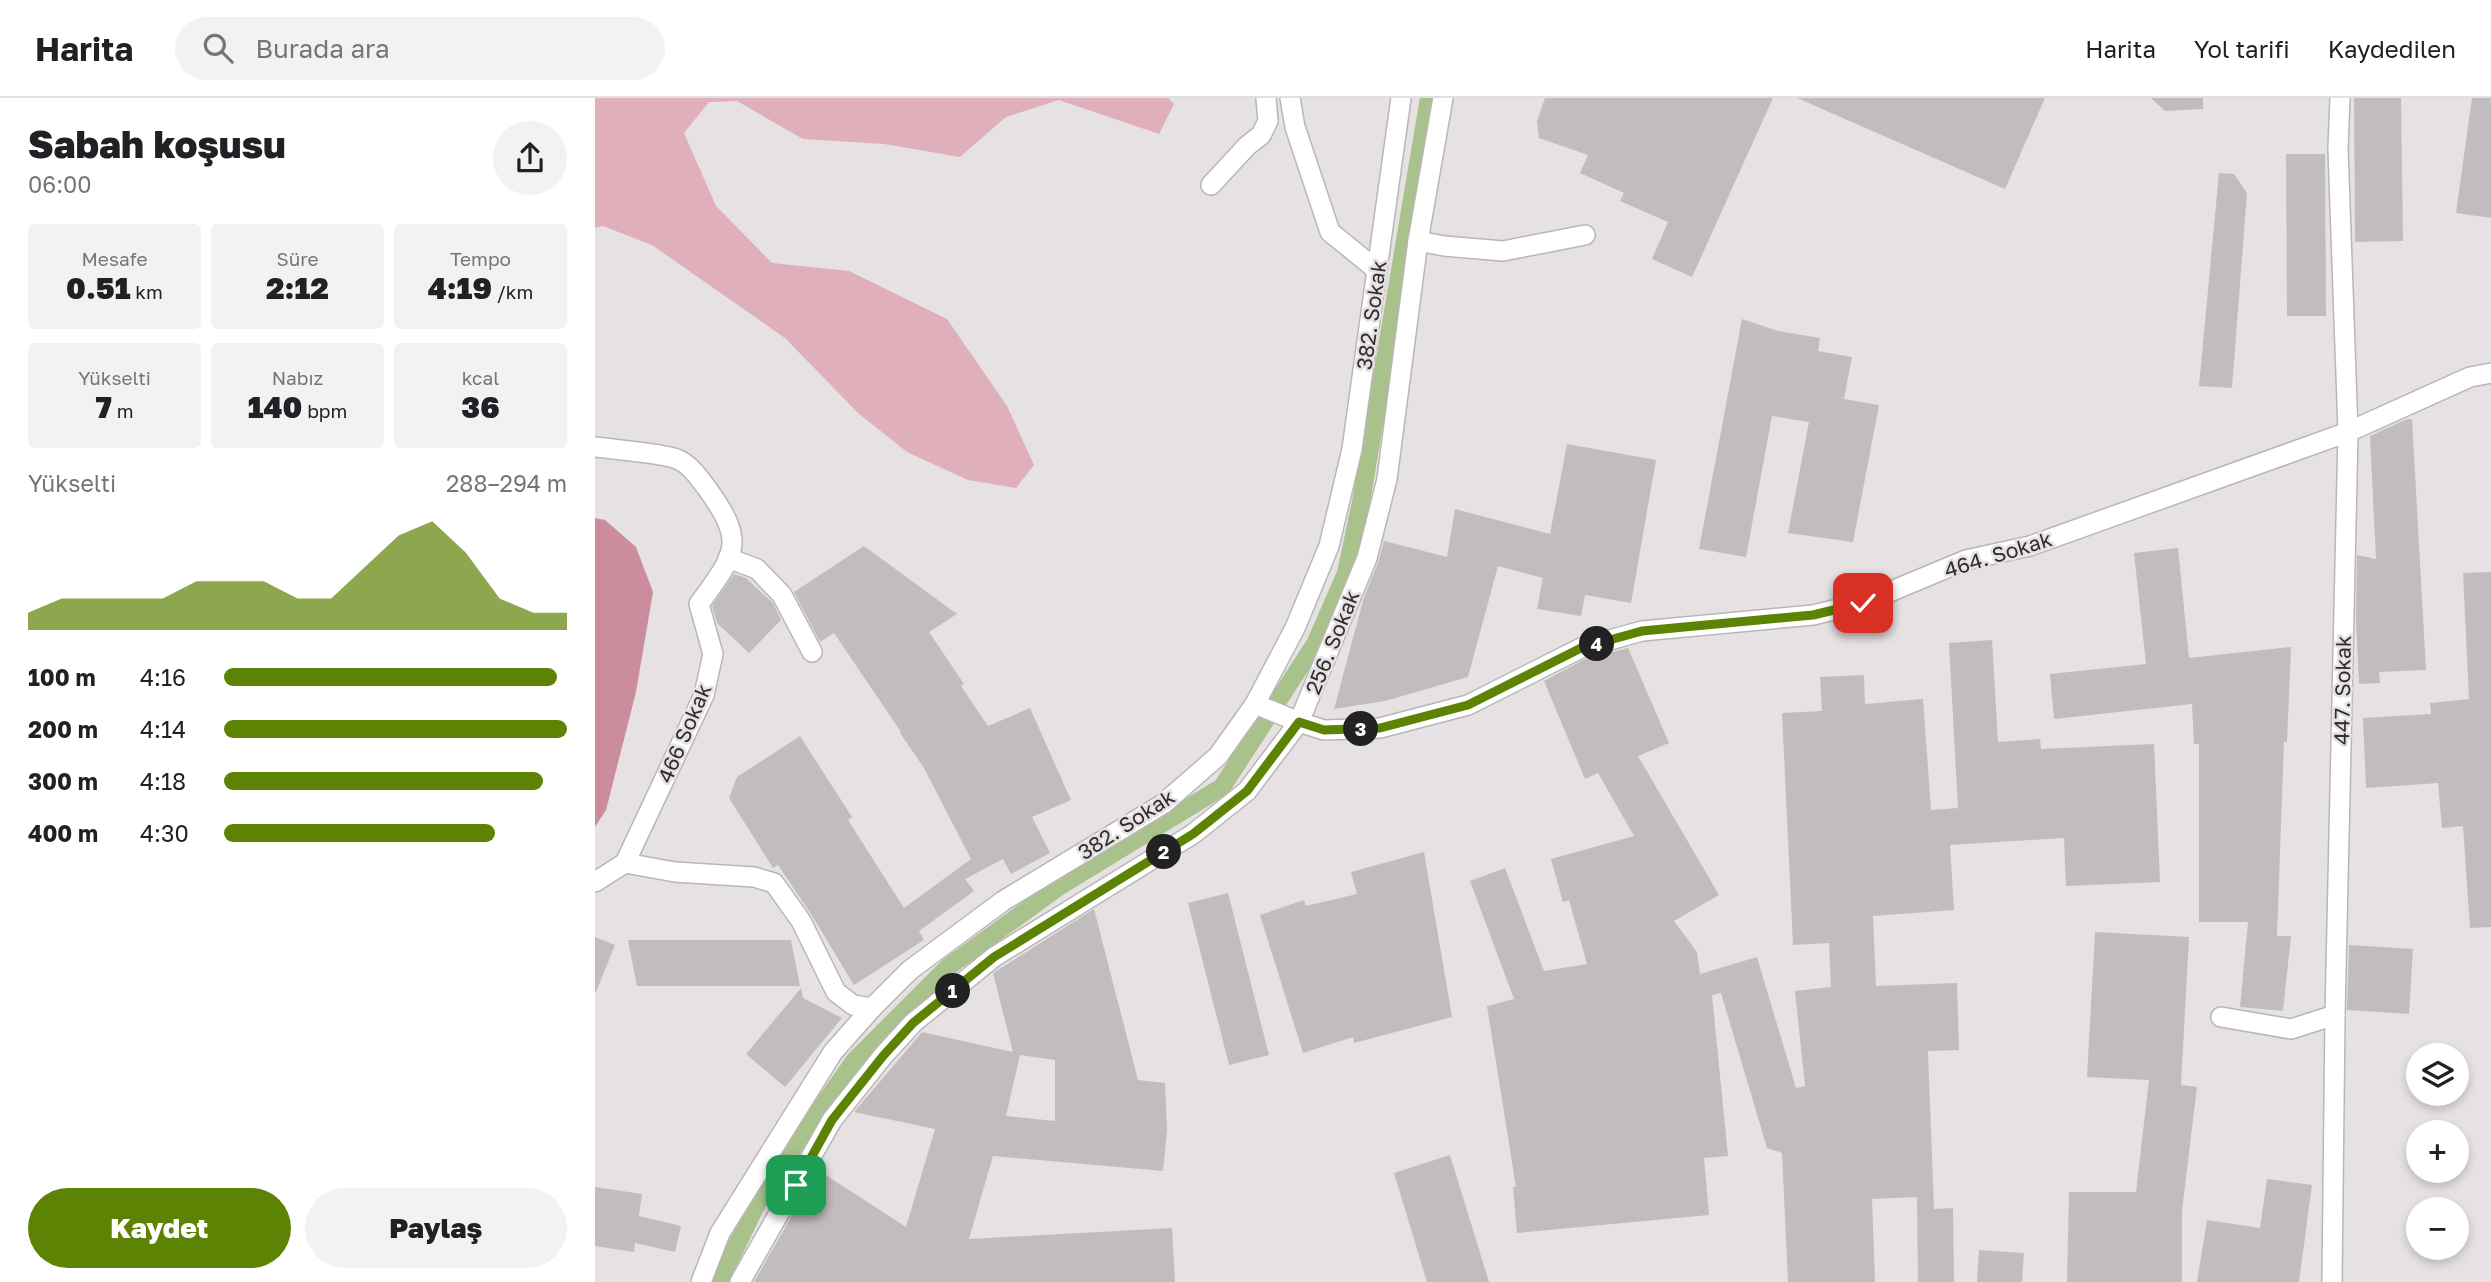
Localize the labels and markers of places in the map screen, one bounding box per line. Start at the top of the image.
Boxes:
pin [1833,573,1893,633]
pin: 4 [1579,626,1615,662]
pin: 3 [1343,712,1379,746]
pin: 2 [1147,834,1181,870]
pin: 1 [935,974,971,1008]
pin [766,1155,826,1215]

